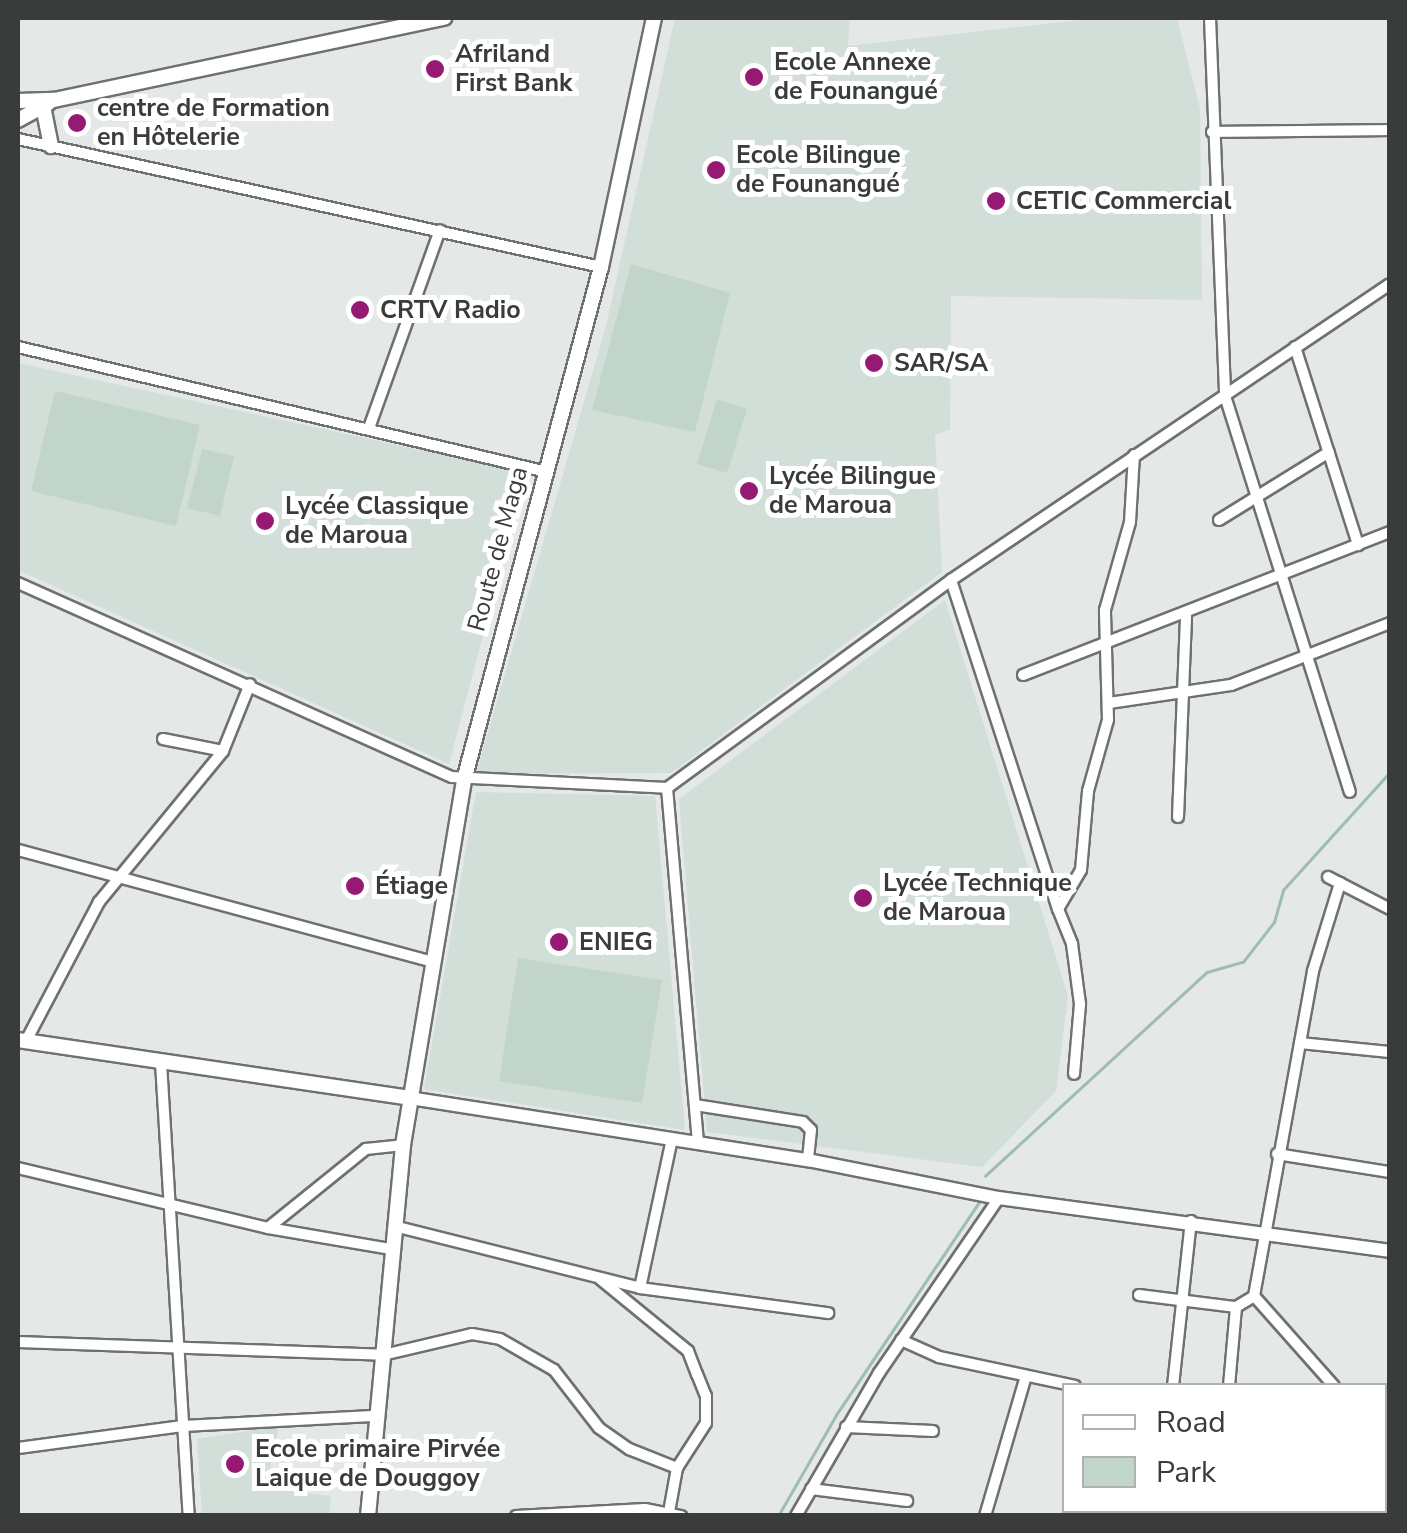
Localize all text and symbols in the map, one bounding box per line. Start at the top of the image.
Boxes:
place label: Afriland First Bank [455,40,572,99]
place label: Ecole Annexe de Founangué [774,48,938,107]
marker: Afriland First Bank [424,58,446,80]
marker: Ecole Annexe de Founangué [743,66,765,88]
place label: centre de Formation en Hôtelerie [97,94,330,153]
marker: centre de Formation en Hôtelerie [66,112,88,134]
place label: Ecole Bilingue de Founangué [736,141,901,200]
marker: Ecole Bilingue de Founangué [705,159,727,181]
place label: CETIC Commercial [1016,186,1231,216]
marker: CETIC Commercial [985,190,1007,212]
place label: CRTV Radio [380,295,521,325]
marker: CRTV Radio [349,299,371,321]
place label: SAR/SA [894,348,988,378]
marker: SAR/SA [863,352,885,374]
place label: Lycée Bilingue de Maroua [769,462,936,521]
street label: Route de Maga [462,463,534,635]
marker: Lycée Bilingue de Maroua [738,480,760,502]
place label: Lycée Classique de Maroua [285,492,469,551]
marker: Lycée Classique de Maroua [254,510,276,532]
place label: Lycée Technique de Maroua [883,869,1072,928]
place label: Étiage [375,871,448,901]
marker: Étiage [344,875,366,897]
marker: Lycée Technique de Maroua [852,887,874,909]
place label: ENIEG [579,927,653,957]
marker: ENIEG [548,931,570,953]
legend [1062,1383,1387,1513]
text: Road [1156,1402,1226,1443]
place label: Ecole primaire Pirvée Laique de Douggoy [255,1435,500,1494]
text: Park [1156,1452,1216,1493]
marker: Ecole primaire Pirvée Laique de Douggoy [224,1453,246,1475]

